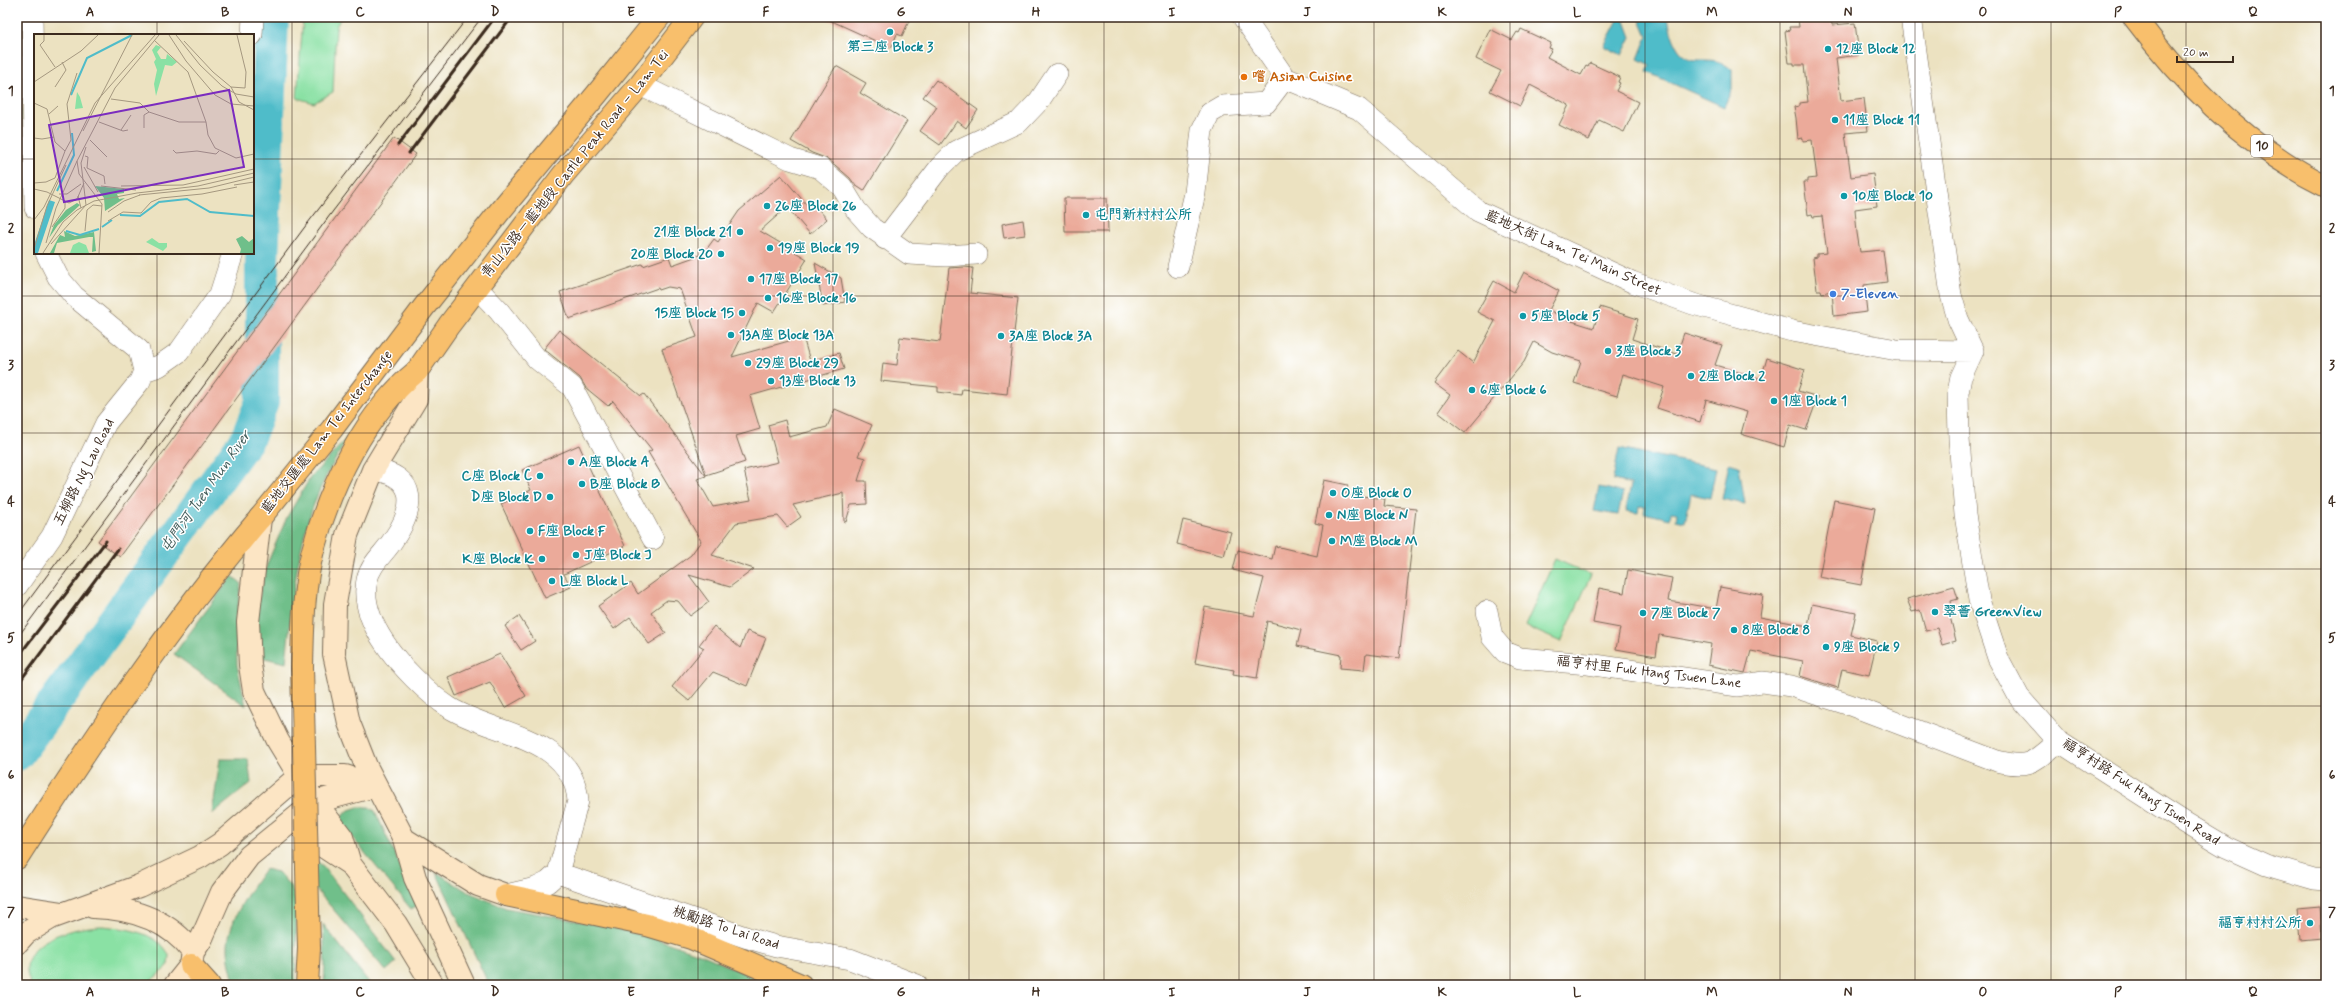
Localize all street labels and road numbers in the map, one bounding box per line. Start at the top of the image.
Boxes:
street label: 青山公路－藍地段 Castle Peak Road – Lam Tei [477,46,673,282]
road number: 10 [2251,135,2273,157]
street label: 藍地大街 Lam Tei Main Street [1482,206,1664,300]
street label: 藍地交匯處 Lam Tei Interchange [257,347,398,519]
street label: 五柳路 Ng Lau Road [49,416,120,529]
street label: 福亨村里 Fuk Hang Tsuen Lane [1555,652,1743,694]
street label: 福亨村路 Fuk Hang Tsuen Road [2058,734,2223,851]
street label: 桃勵路 To Lai Road [670,902,782,954]

